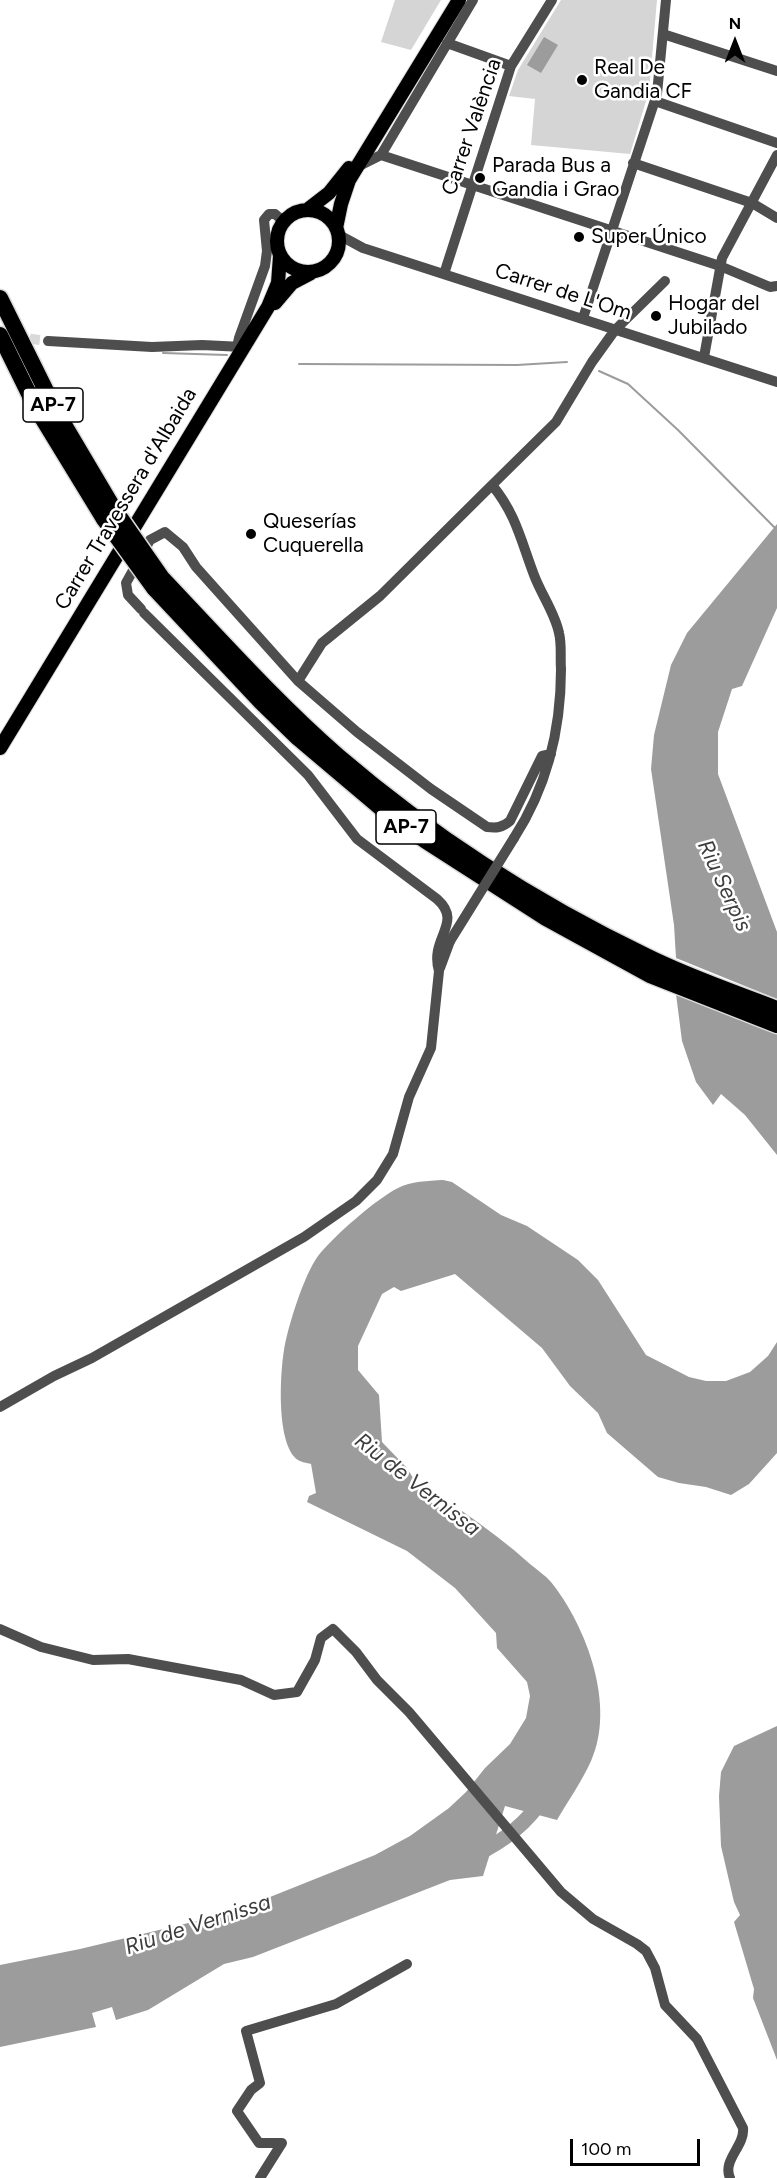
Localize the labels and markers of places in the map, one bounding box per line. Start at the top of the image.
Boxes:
place label: Real De Gandia CF [594,55,692,105]
marker: Real De Gandia CF [575,73,589,87]
place label: Parada Bus a Gandia i Grao [492,153,619,203]
marker: Parada Bus a Gandia i Grao [473,171,487,185]
place label: Super Único [591,224,707,250]
marker: Super Único [572,230,586,244]
place label: Hogar del Jubilado [668,291,760,341]
marker: Hogar del Jubilado [649,309,663,323]
place label: Queserías Cuquerella [263,509,364,559]
marker: Queserías Cuquerella [244,527,258,541]

